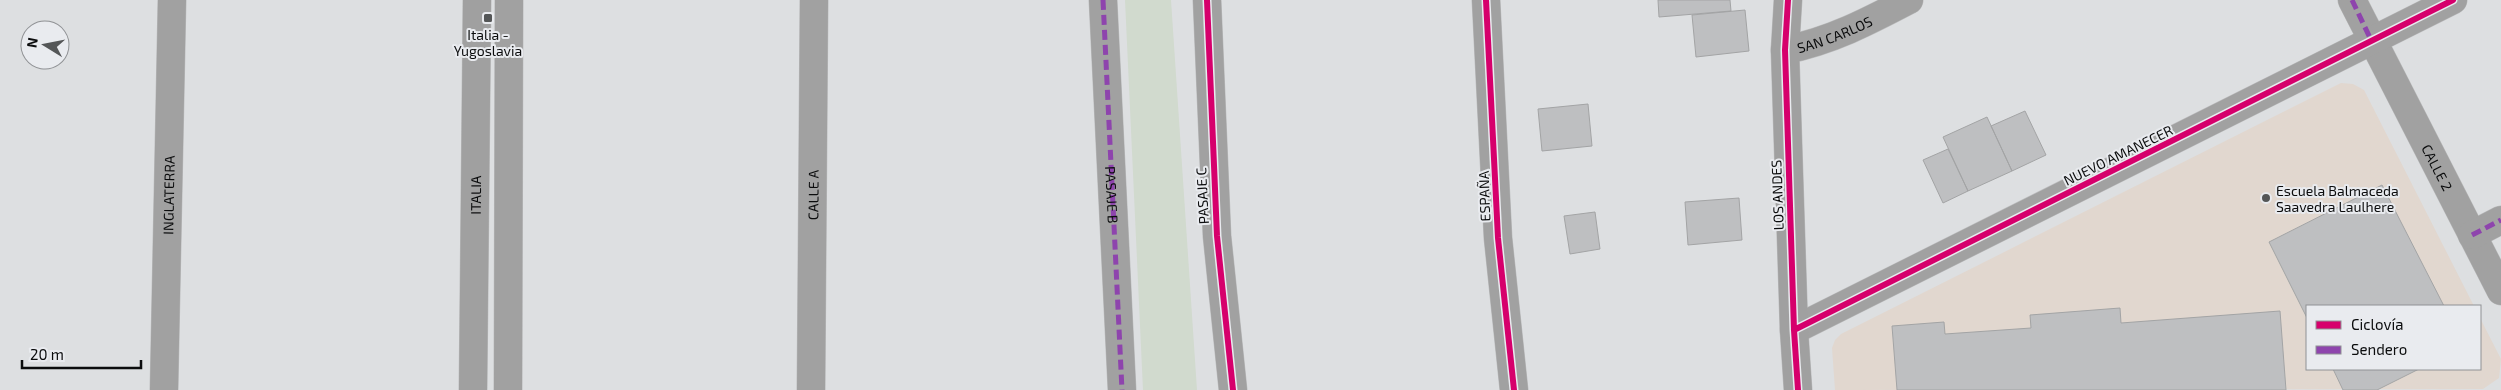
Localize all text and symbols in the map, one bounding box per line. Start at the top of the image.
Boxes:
marker: Italia - Yugoslavia [482,12,494,24]
street label: SAN CARLOS [1795,12,1875,56]
north arrow [20,20,70,70]
place label: Italia - Yugoslavia [454,26,522,59]
text: N [22,36,41,49]
street label: NUEVO AMANECER [2061,121,2176,189]
street label: CALLE 2 [2419,141,2457,194]
street label: INGLATERRA [159,155,177,235]
street label: LOS ANDES [1767,159,1787,231]
street label: PASAJE B [1103,166,1122,224]
street label: PASAJE C [1192,167,1212,225]
street label: CALLE A [804,169,821,220]
street label: ESPAÑA [1475,170,1493,222]
street label: ITALIA [466,175,484,215]
place label: Escuela Balmaceda Saavedra Laulhere [2276,182,2399,215]
marker: Escuela Balmaceda Saavedra Laulhere [2260,192,2272,204]
legend [2306,305,2481,370]
text: Ciclovía [2351,315,2403,333]
scale bar [22,338,141,370]
text: Sendero [2351,340,2407,358]
text: 20 m [30,345,64,363]

